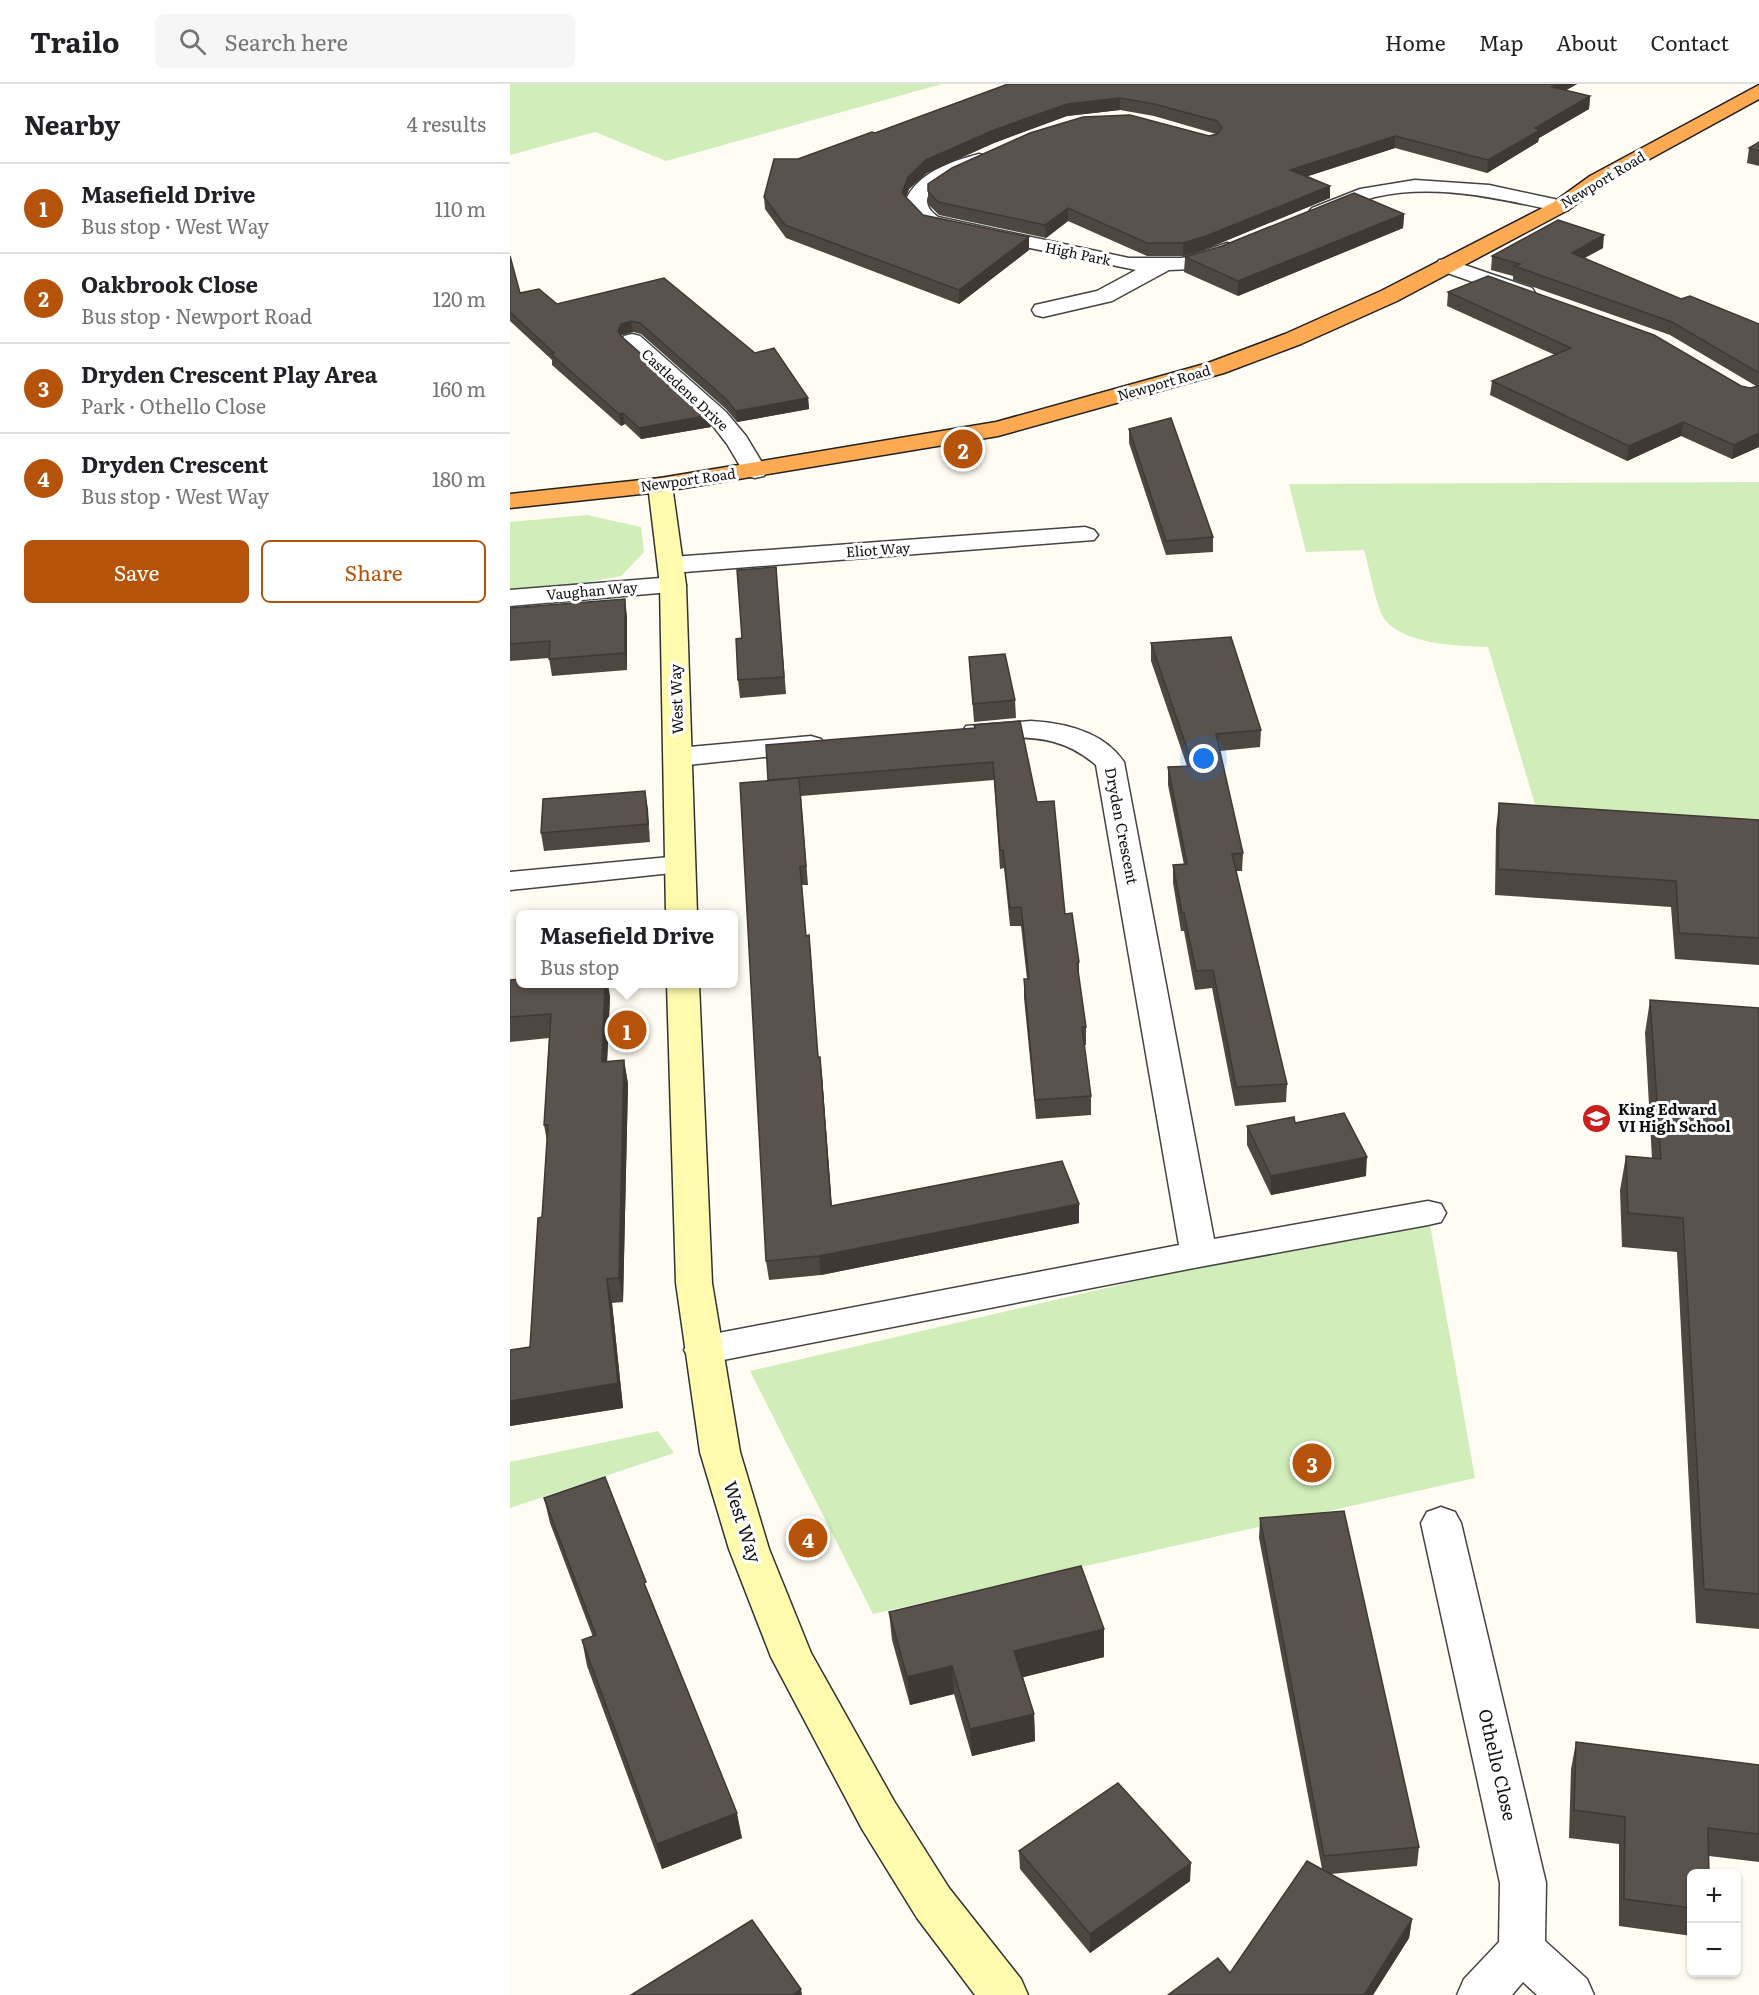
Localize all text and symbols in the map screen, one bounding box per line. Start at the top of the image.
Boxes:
search box [155,14,575,68]
text: Trailo [30,20,119,62]
icon: search [176,25,209,58]
text: Search here [224,25,348,58]
text: Home [1385,26,1446,57]
text: Map [1479,26,1523,57]
text: About [1556,26,1618,57]
text: Contact [1651,26,1729,57]
text: Nearby [24,104,120,143]
text: 4 results [407,108,486,138]
street label: Newport Road [1556,146,1649,212]
text: Masefield Drive [81,177,256,210]
text: 1 [39,193,48,223]
text: 110 m [435,193,486,223]
text: Bus stop · West Way [81,210,269,240]
street label: High Park [1043,236,1113,270]
text: Oakbrook Close [81,267,258,300]
text: 2 [38,283,49,313]
text: 120 m [433,283,486,313]
text: Bus stop · Newport Road [81,300,312,330]
street label: Castledene Drive [638,344,734,435]
text: Dryden Crescent Play Area [81,357,378,390]
street label: Newport Road [1115,359,1213,405]
text: 3 [38,373,49,403]
text: 160 m [432,373,486,403]
text: Park · Othello Close [81,390,266,420]
pin: 2 [944,426,982,472]
text: Dryden Crescent [81,447,268,480]
street label: Newport Road [639,462,737,496]
text: 4 [37,463,50,493]
text: 180 m [432,463,486,493]
text: Bus stop · West Way [81,480,269,510]
street label: Eliot Way [845,537,912,561]
button: Save [24,540,249,603]
button: Share [261,540,486,603]
street label: Vaughan Way [545,576,639,604]
street label: West Way [663,663,688,735]
your location [1189,744,1218,773]
street label: Dryden Crescent [1100,765,1145,886]
popup [516,910,738,988]
text: Masefield Drive [540,918,714,951]
text: Bus stop [540,951,619,981]
pin: 1 [608,1008,646,1052]
place label: King Edward VI High School [1618,1097,1731,1137]
school or university icon: King Edward VI High School [1581,1103,1613,1135]
pin: 3 [1292,1440,1332,1486]
street label: West Way [718,1477,770,1566]
pin: 4 [788,1516,828,1560]
street label: Othello Close [1472,1706,1524,1823]
map controls [1687,1869,1741,1977]
button: + [1687,1869,1741,1923]
button: − [1687,1923,1741,1977]

